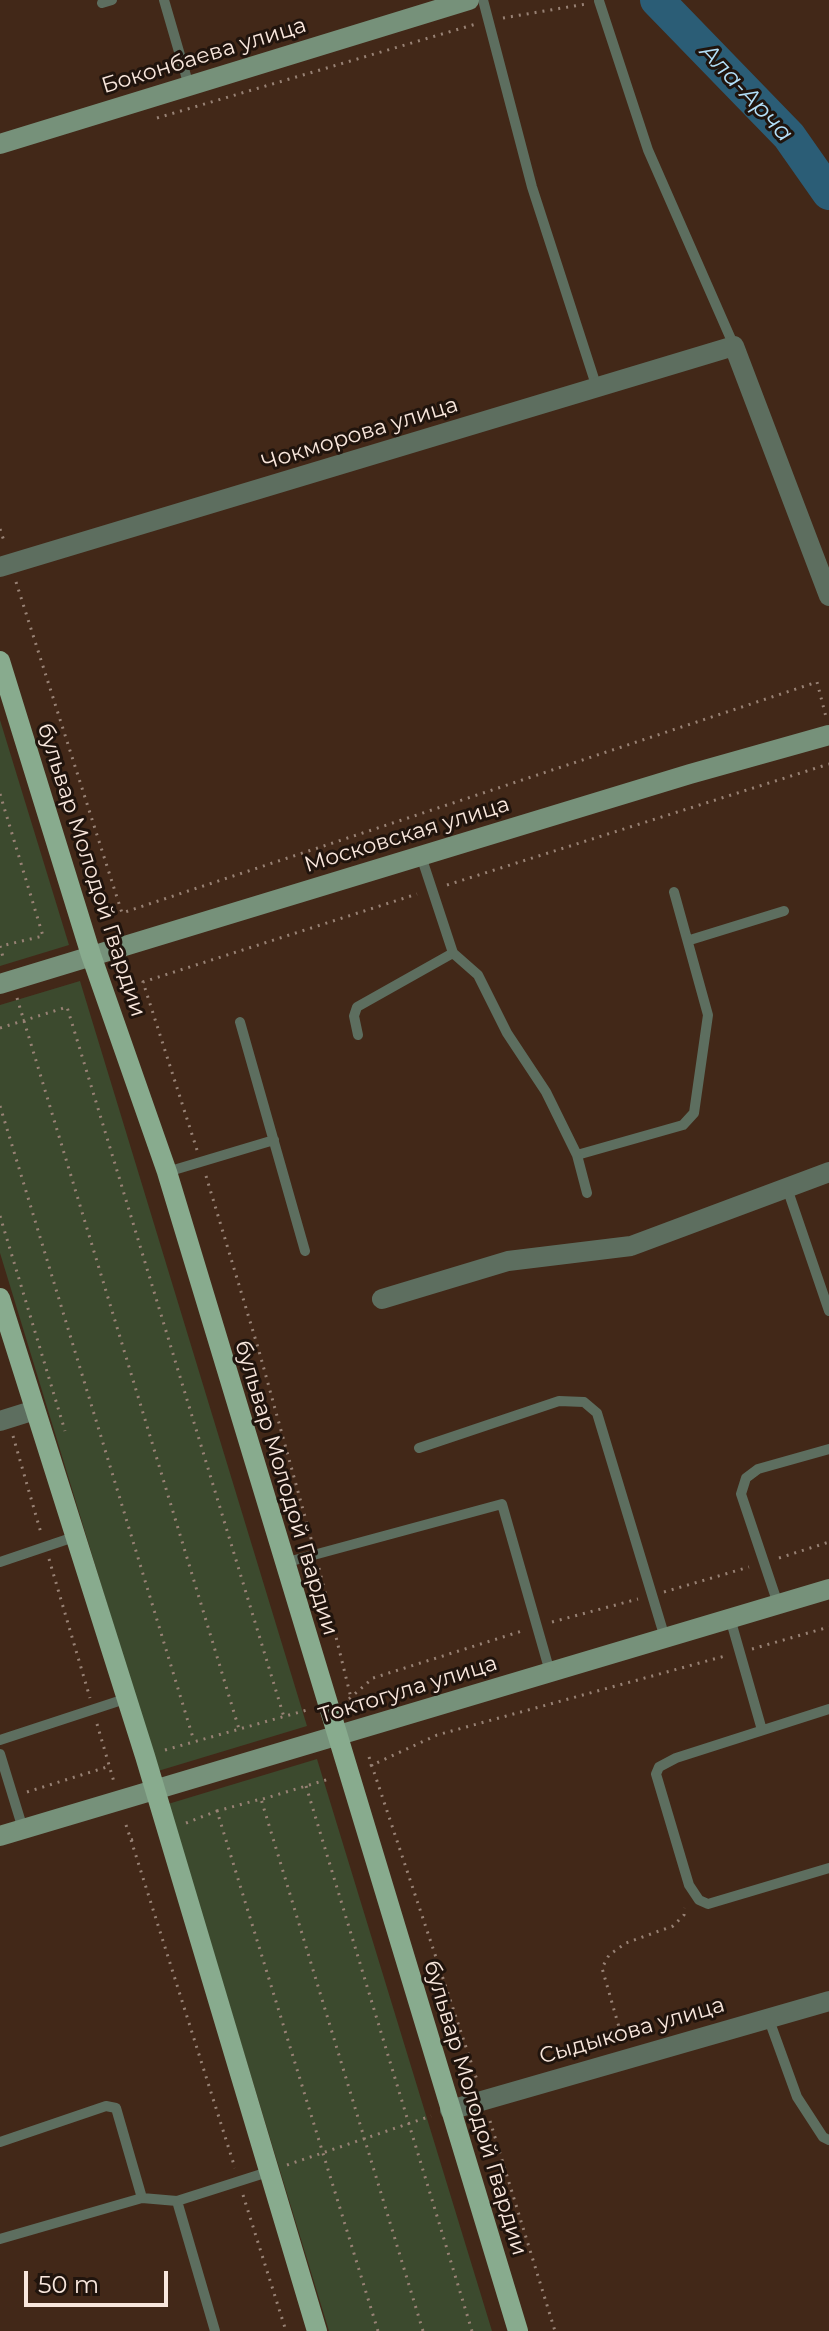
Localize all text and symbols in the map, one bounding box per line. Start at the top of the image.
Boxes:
street label: Боконбаева улица [98,12,310,100]
water label: Ала-Арча [693,38,799,148]
street label: Чокморова улица [259,392,461,476]
street label: бульвар Молодой Гвардии [31,720,151,1020]
street label: Московская улица [301,791,513,879]
street label: бульвар Молодой Гвардии [228,1337,344,1639]
street label: Токтогула улица [315,1650,501,1730]
street label: бульвар Молодой Гвардии [417,1957,533,2259]
street label: Сыдыкова улица [536,1992,728,2070]
scale bar [28,2255,172,2305]
text: 50 m [38,2270,99,2299]

